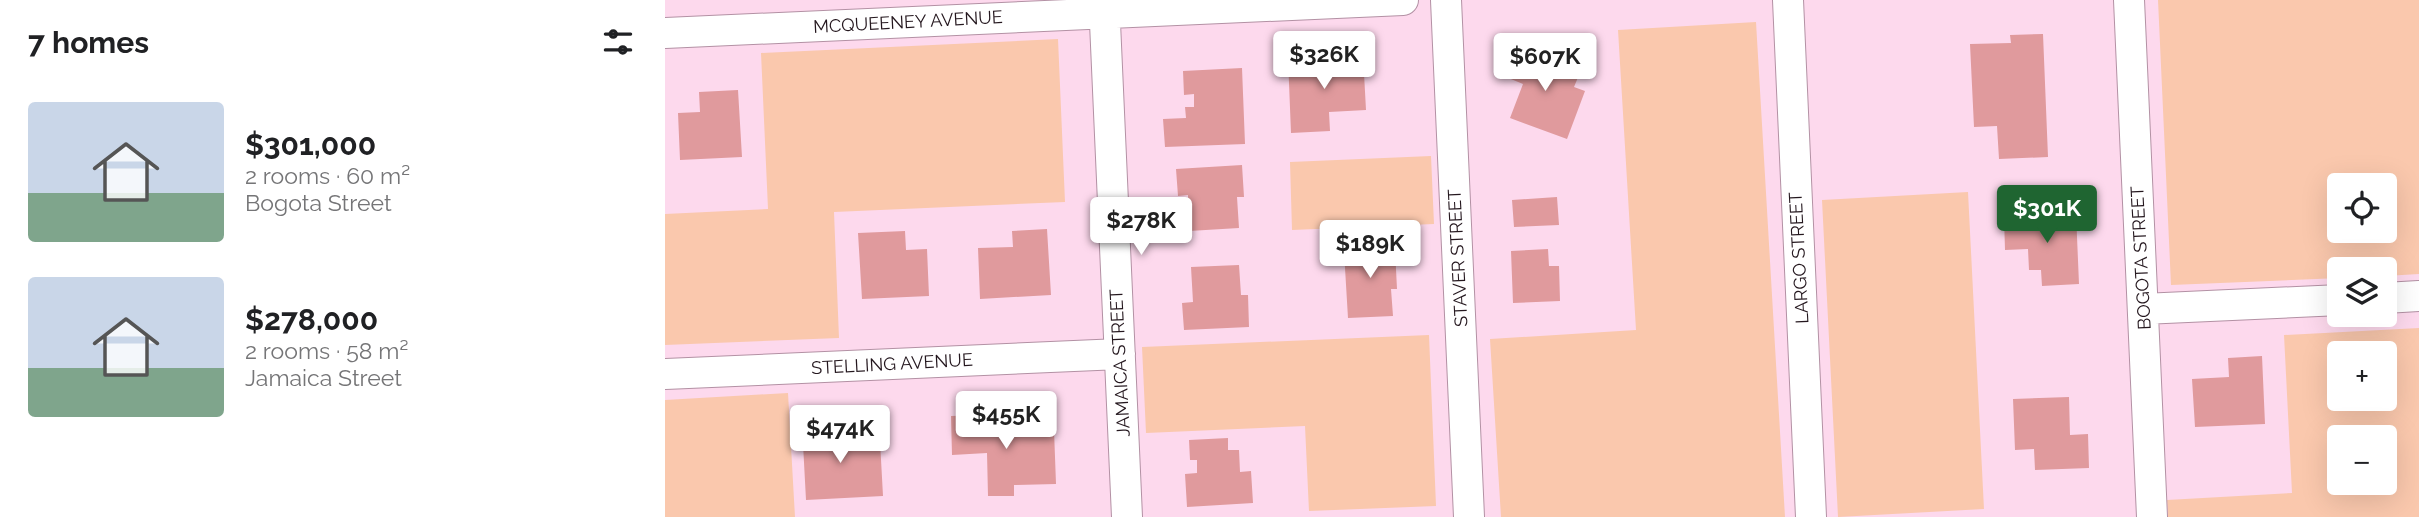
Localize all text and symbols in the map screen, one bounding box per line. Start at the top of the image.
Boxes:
street label: MCQUEENEY AVENUE [813,6,1003,37]
icon: filters [599,23,637,61]
text: 7 homes [28,25,149,60]
pin: $326K [1275,32,1373,91]
pin: $607K [1496,34,1594,93]
text: $326K [1289,40,1359,67]
text: $607K [1510,42,1580,69]
text: $301,000 [245,127,376,162]
icon: home [84,130,168,214]
text: 2 rooms · 60 m² [245,162,410,189]
map controls [2327,173,2397,495]
button: locate [2327,173,2397,243]
pin: $301K [1998,186,2096,245]
street label: BOGOTA STREET [2126,186,2155,330]
text: Bogota Street [245,189,392,216]
street label: STAVER STREET [1443,189,1472,327]
street label: LARGO STREET [1785,192,1812,324]
text: $301K [2013,194,2081,221]
pin: $278K [1092,198,1190,257]
text: $278K [1106,206,1176,233]
pin: $189K [1321,220,1419,280]
text: $189K [1336,229,1404,256]
button: layers [2327,257,2397,327]
street label: JAMAICA STREET [1105,289,1134,437]
text: $278,000 [245,302,378,337]
icon: home [84,305,168,389]
text: 2 rooms · 58 m² [245,337,408,364]
button: + [2327,341,2397,411]
street label: STELLING AVENUE [811,349,973,378]
text: Jamaica Street [245,364,402,391]
pin: $455K [957,392,1055,451]
text: $455K [972,400,1040,427]
pin: $474K [791,406,889,465]
text: $474K [806,414,874,441]
button: − [2327,425,2397,495]

